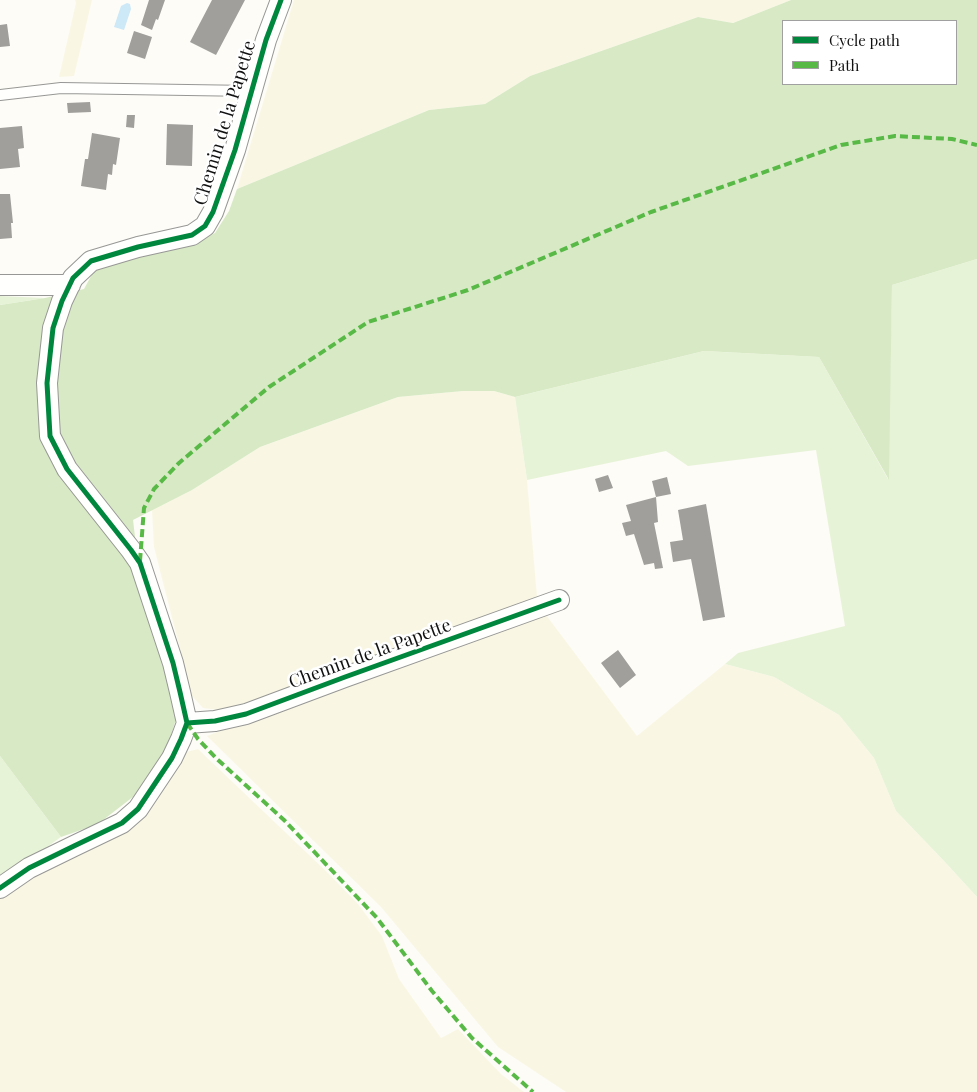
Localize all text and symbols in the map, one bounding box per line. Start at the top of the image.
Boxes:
legend [782,20,957,85]
text: Cycle path [829,30,900,50]
street label: Chemin de la Papette [190,38,260,208]
text: Path [829,55,859,75]
street label: Chemin de la Papette [286,615,454,693]

